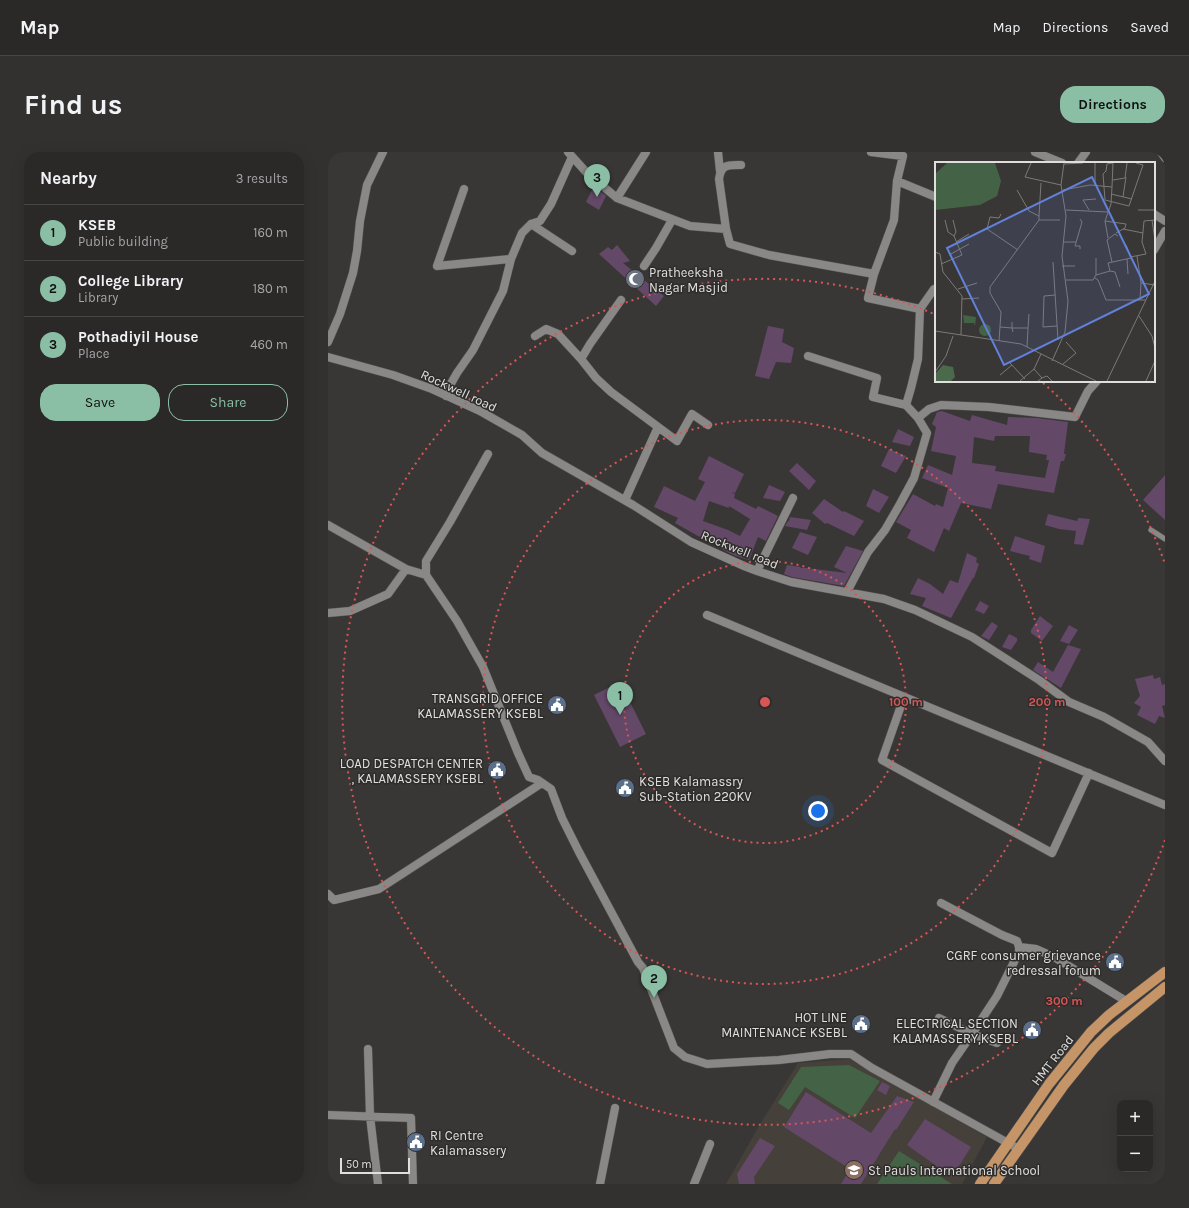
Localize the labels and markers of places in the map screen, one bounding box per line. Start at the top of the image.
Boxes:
pin: 3 [584,164,610,197]
place label: Pratheeksha Nagar Masjid [649,265,728,295]
mosque icon: Pratheeksha Nagar Masjid [624,268,646,290]
pin: 1 [607,682,633,715]
place label: TRANSGRID OFFICE KALAMASSERY KSEBL [417,691,543,721]
public building icon: TRANSGRID OFFICE KALAMASSERY KSEBL [546,694,568,716]
centre of rings [758,695,772,709]
place label: LOAD DESPATCH CENTER , KALAMASSERY KSEBL [340,756,483,786]
public building icon: LOAD DESPATCH CENTER , KALAMASSERY KSEBL [486,759,508,781]
place label: KSEB Kalamassry Sub-Station 220KV [639,774,752,804]
public building icon: KSEB Kalamassry Sub-Station 220KV [614,777,636,799]
place label: CGRF consumer grievance redressal forum [946,948,1101,978]
public building icon: CGRF consumer grievance redressal forum [1104,951,1126,973]
pin: 2 [641,965,667,998]
place label: HOT LINE MAINTENANCE KSEBL [721,1010,847,1040]
public building icon: HOT LINE MAINTENANCE KSEBL [850,1013,872,1035]
place label: ELECTRICAL SECTION KALAMASSERY,KSEBL [893,1016,1018,1046]
public building icon: ELECTRICAL SECTION KALAMASSERY,KSEBL [1021,1019,1043,1041]
place label: RI Centre Kalamassery [430,1128,506,1158]
public building icon: RI Centre Kalamassery [405,1131,427,1153]
school or university icon: St Pauls International School [843,1159,865,1181]
place label: St Pauls International School [868,1163,1040,1178]

